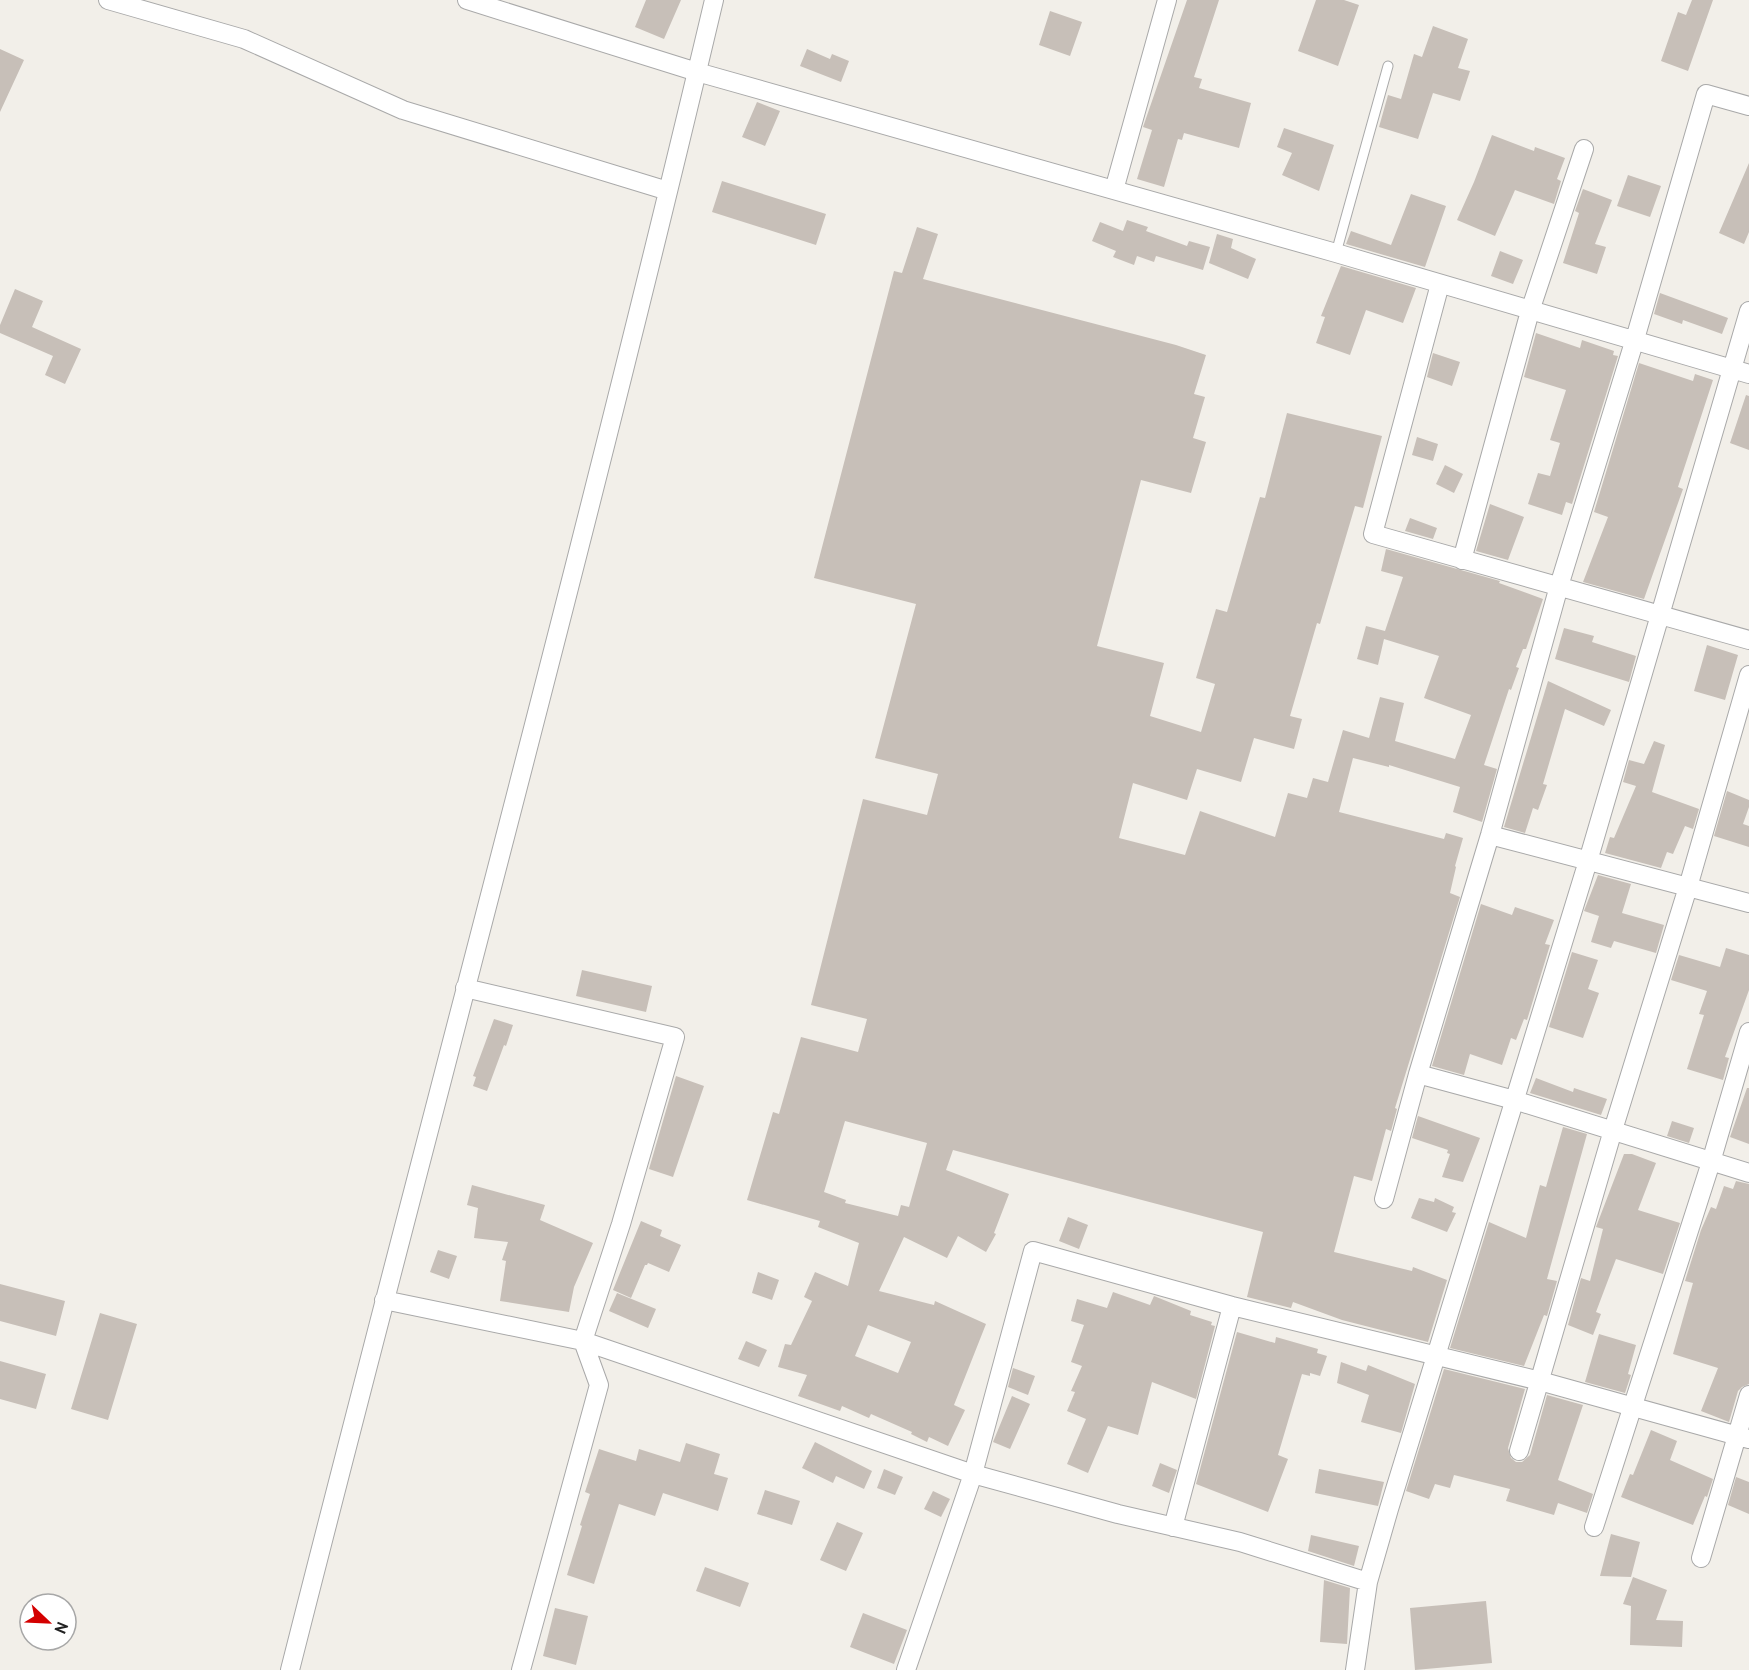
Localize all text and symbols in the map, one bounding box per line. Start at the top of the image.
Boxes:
north arrow [18,1592,78,1652]
text: N [51,1619,73,1637]

